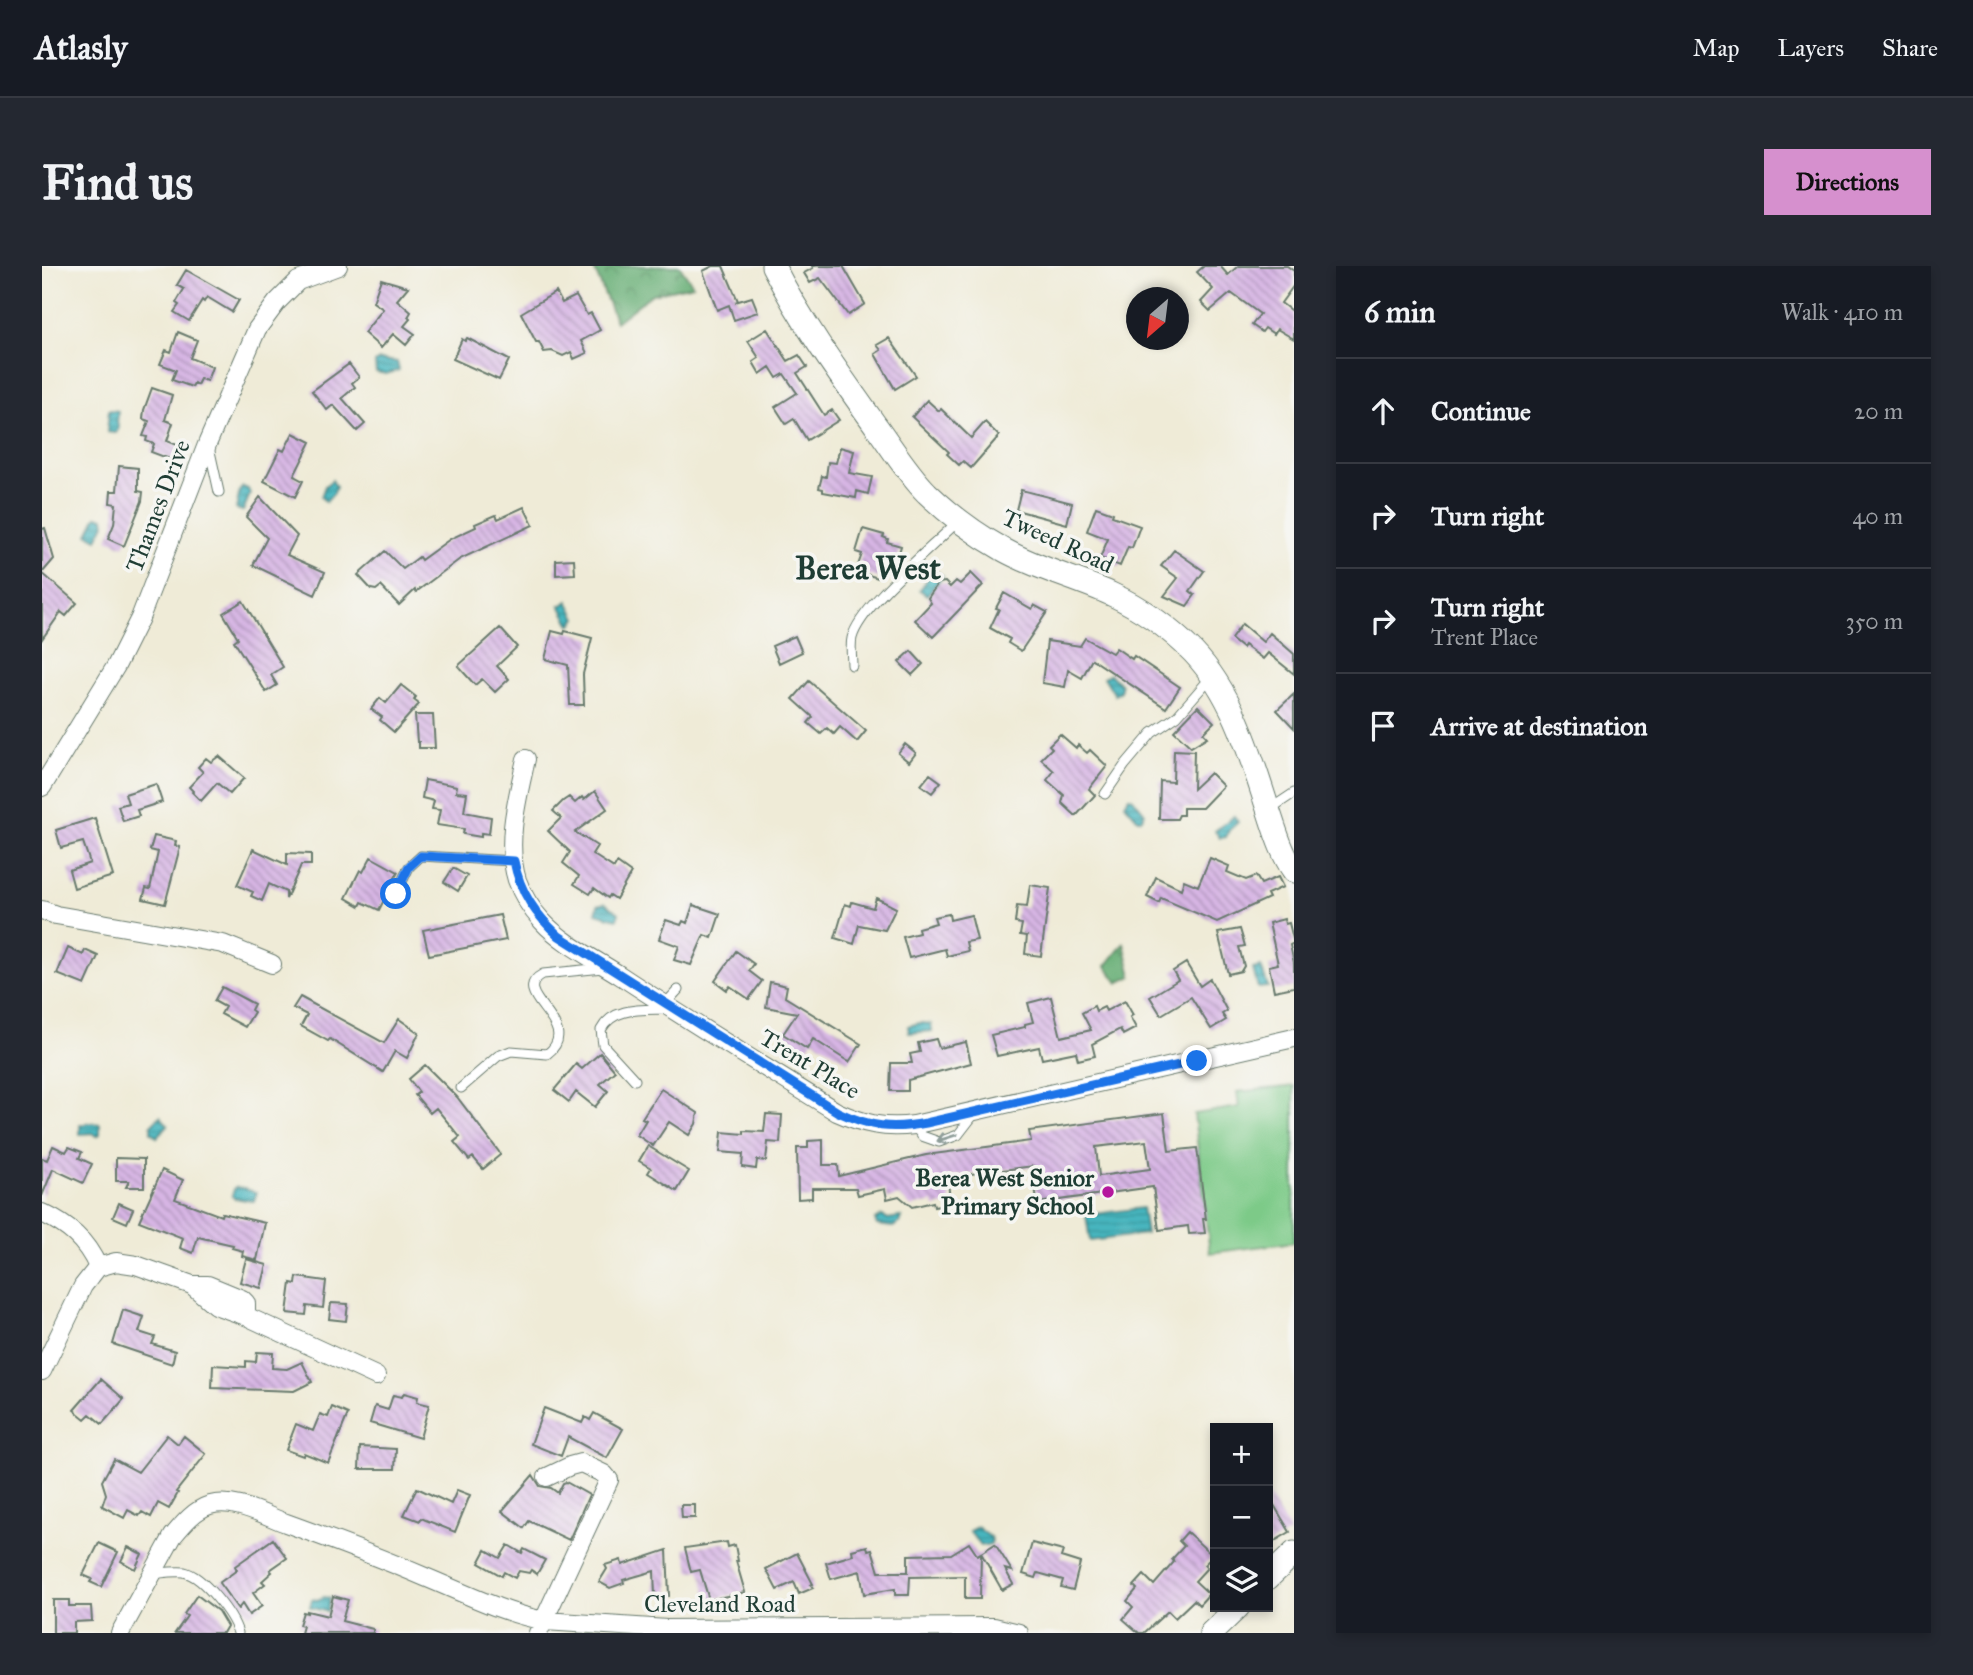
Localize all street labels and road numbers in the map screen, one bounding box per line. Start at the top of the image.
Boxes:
street label: Thames Drive [119,436,197,576]
street label: Tweed Road [997,502,1119,580]
street label: Trent Place [754,1022,866,1106]
street label: Cleveland Road [644,1589,796,1619]

